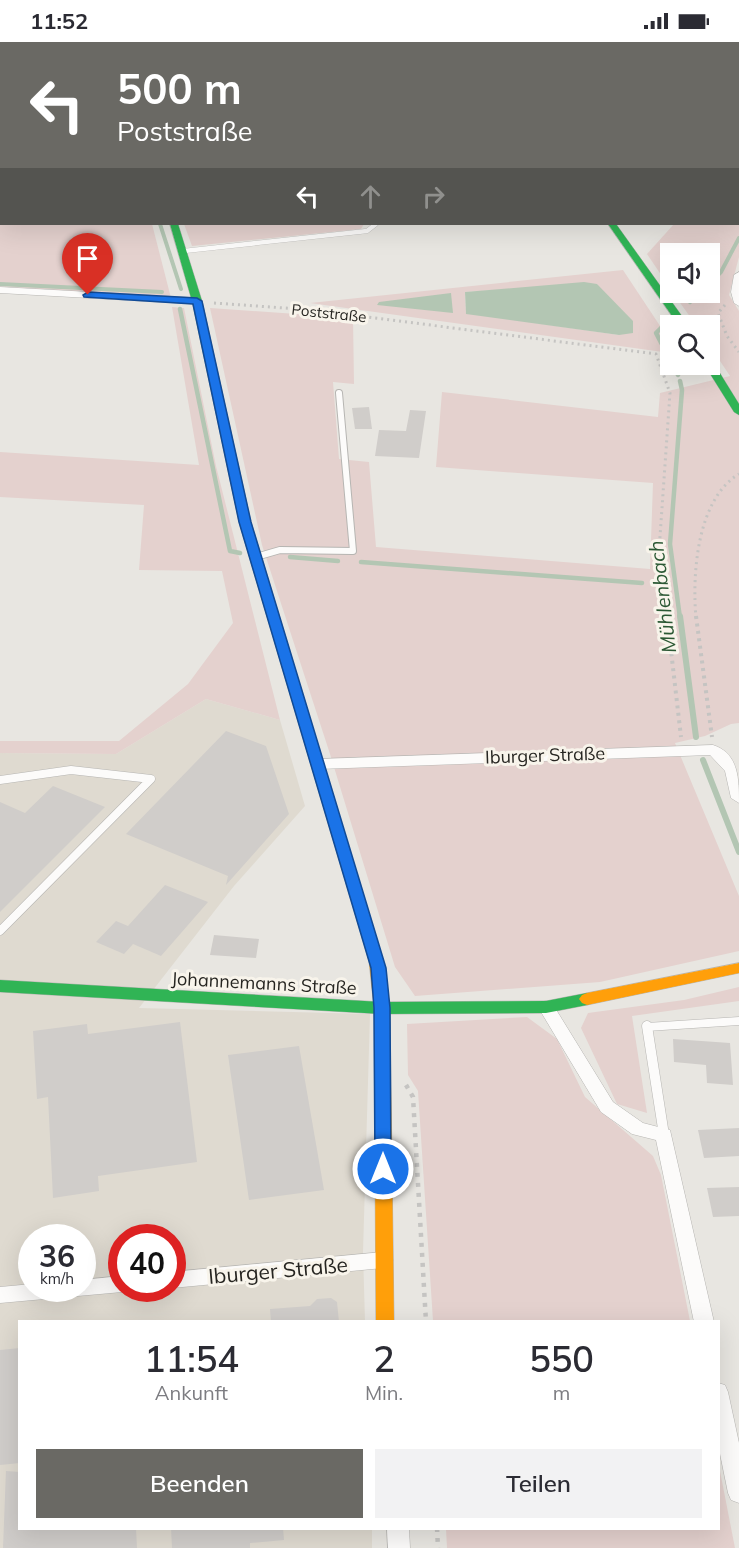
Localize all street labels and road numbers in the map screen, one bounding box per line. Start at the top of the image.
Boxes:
street label: Poststraße [291,300,367,326]
street label: Iburger Straße [485,741,605,769]
street label: Johannemanns Straße [171,967,357,999]
street label: Iburger Straße [207,1251,349,1289]

